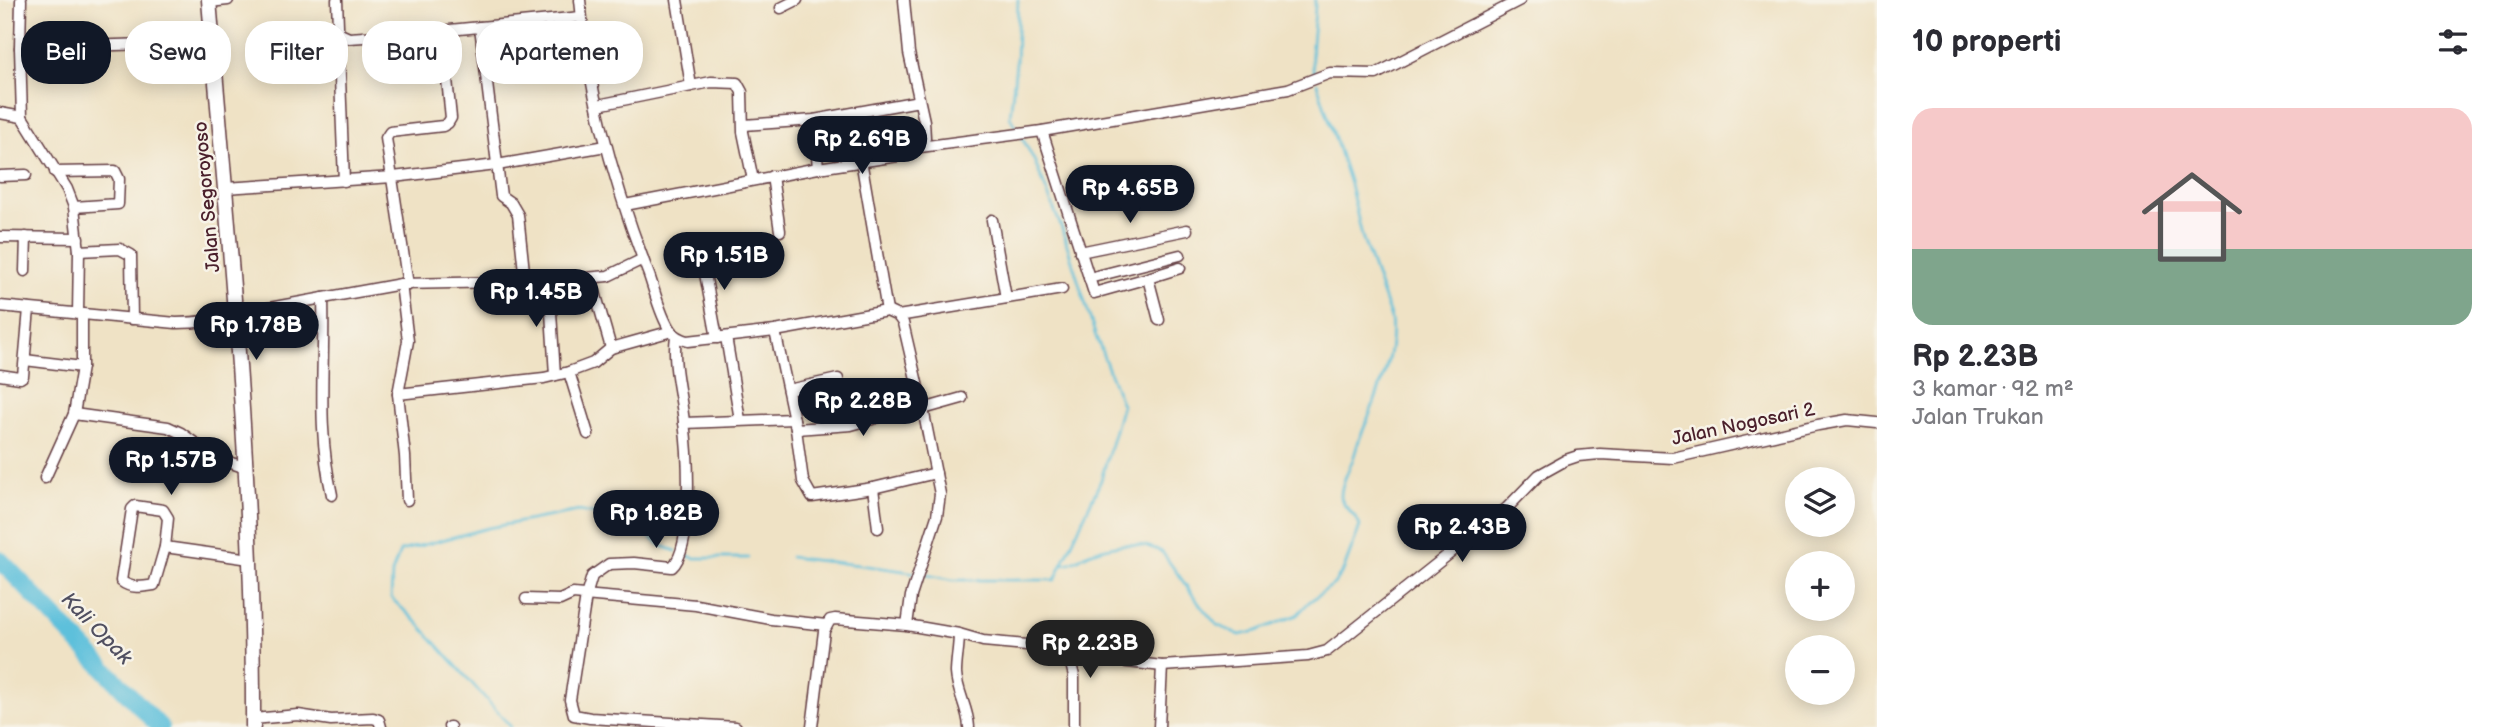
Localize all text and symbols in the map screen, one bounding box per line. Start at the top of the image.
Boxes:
chip: Beli [21,21,111,84]
chip: Sewa [125,21,231,84]
chip: Filter [245,21,348,84]
chip: Baru [362,21,462,84]
chip: Apartemen [476,21,643,84]
icon: filters [2434,23,2472,61]
text: 10 properti [1912,24,2061,60]
pin: Rp 2.69B [790,116,934,176]
street label: Jalan Segoroyoso [189,121,226,273]
text: Rp 2.69B [813,125,911,153]
icon: home [2129,154,2255,280]
pin: Rp 4.65B [1058,166,1202,225]
text: Rp 4.65B [1081,174,1179,202]
pin: Rp 1.51B [652,232,796,292]
text: Rp 1.51B [679,241,769,269]
pin: Rp 1.45B [464,270,608,329]
text: Rp 1.45B [490,278,582,306]
pin: Rp 1.78B [184,302,328,362]
text: Rp 1.78B [210,311,302,339]
text: Rp 2.23B [1912,339,2038,375]
text: 3 kamar · 92 m² [1912,375,2074,403]
pin: Rp 2.28B [791,378,935,438]
text: Rp 2.28B [814,387,912,415]
street label: Jalan Nogosari 2 [1670,398,1818,451]
text: Jalan Trukan [1912,403,2044,431]
pin: Rp 1.57B [99,438,243,497]
text: Rp 1.57B [125,446,217,474]
map controls [1785,467,1855,705]
button: layers [1785,467,1855,537]
pin: Rp 1.82B [584,490,728,550]
text: Rp 1.82B [609,499,703,527]
pin: Rp 2.43B [1390,504,1534,564]
text: Rp 2.43B [1413,513,1511,541]
button: + [1785,551,1855,621]
water label: Kali Opak [56,587,138,670]
pin: Rp 2.23B [1018,620,1162,680]
text: Rp 2.23B [1042,629,1138,657]
button: − [1785,635,1855,705]

